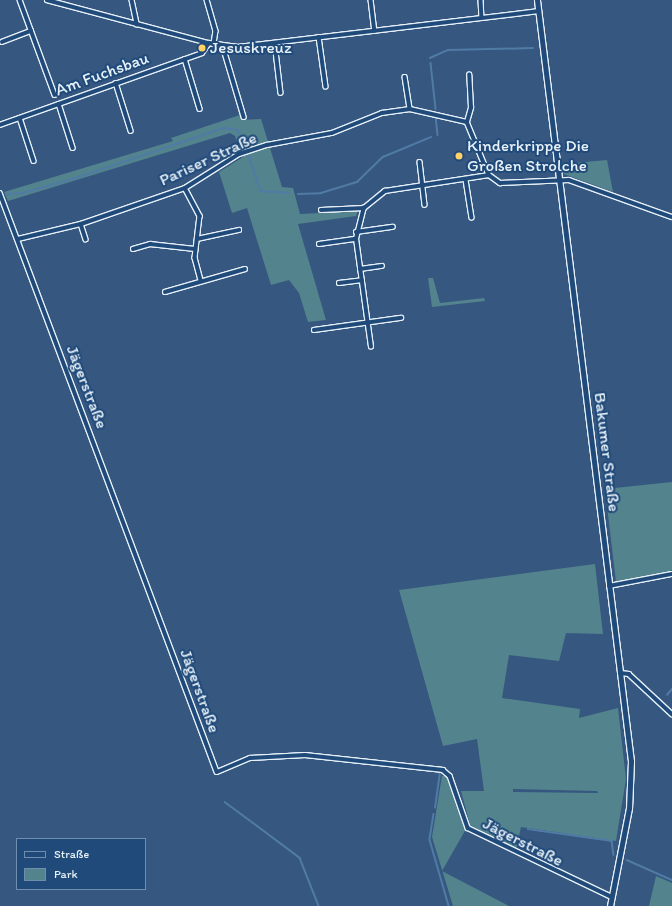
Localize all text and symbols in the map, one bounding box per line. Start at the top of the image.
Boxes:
place label: Jesuskreuz [210,38,292,58]
marker: Jesuskreuz [197,43,207,53]
street label: Am Fuchsbau [52,48,152,100]
street label: Pariser Straße [156,128,260,190]
place label: Kinderkrippe Die Großen Strolche [467,136,589,176]
marker: Kinderkrippe Die Großen Strolche [454,151,464,161]
street label: Jägerstraße [62,343,112,431]
street label: Bakumer Straße [590,391,624,513]
street label: Jägerstraße [175,646,225,736]
street label: Jägerstraße [479,813,567,871]
legend [16,838,146,890]
text: Straße [54,847,89,861]
text: Park [54,867,78,881]

